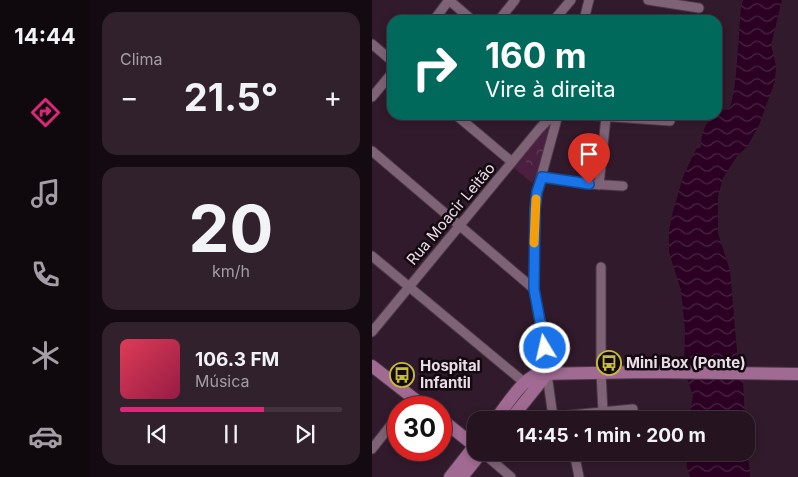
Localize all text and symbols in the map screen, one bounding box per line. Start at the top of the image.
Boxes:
text: 14:44 [14,23,76,49]
text: 160 m [485,34,587,76]
icon: right [402,35,467,100]
text: Clima [120,49,162,69]
text: 21.5° [184,74,278,120]
text: Vire à direita [485,76,616,102]
text: − [120,80,139,114]
text: + [323,80,342,114]
icon: directions [28,95,63,130]
pin [568,133,610,184]
icon: arrive [575,140,603,168]
street label: Rua Moacir Leitão [402,159,499,269]
icon: music [28,176,63,211]
text: 20 [189,189,273,268]
icon: phone [28,257,63,292]
text: km/h [212,261,250,281]
position arrow [518,321,570,373]
icon: climate [28,338,63,373]
text: 106.3 FM [195,348,279,371]
bus stop icon: Mini Box (Ponte) [596,350,622,376]
place label: Mini Box (Ponte) [626,353,746,372]
place label: Hospital Infantil [420,356,481,392]
bus stop icon: Hospital Infantil [389,362,415,388]
text: Música [195,371,250,391]
speed limit sign: 30 [387,396,452,461]
icon: car [28,419,63,454]
icon: previous [143,420,171,448]
icon: pause [217,420,245,448]
icon: next [291,420,319,448]
text: 14:45 · 1 min · 200 m [516,424,706,447]

